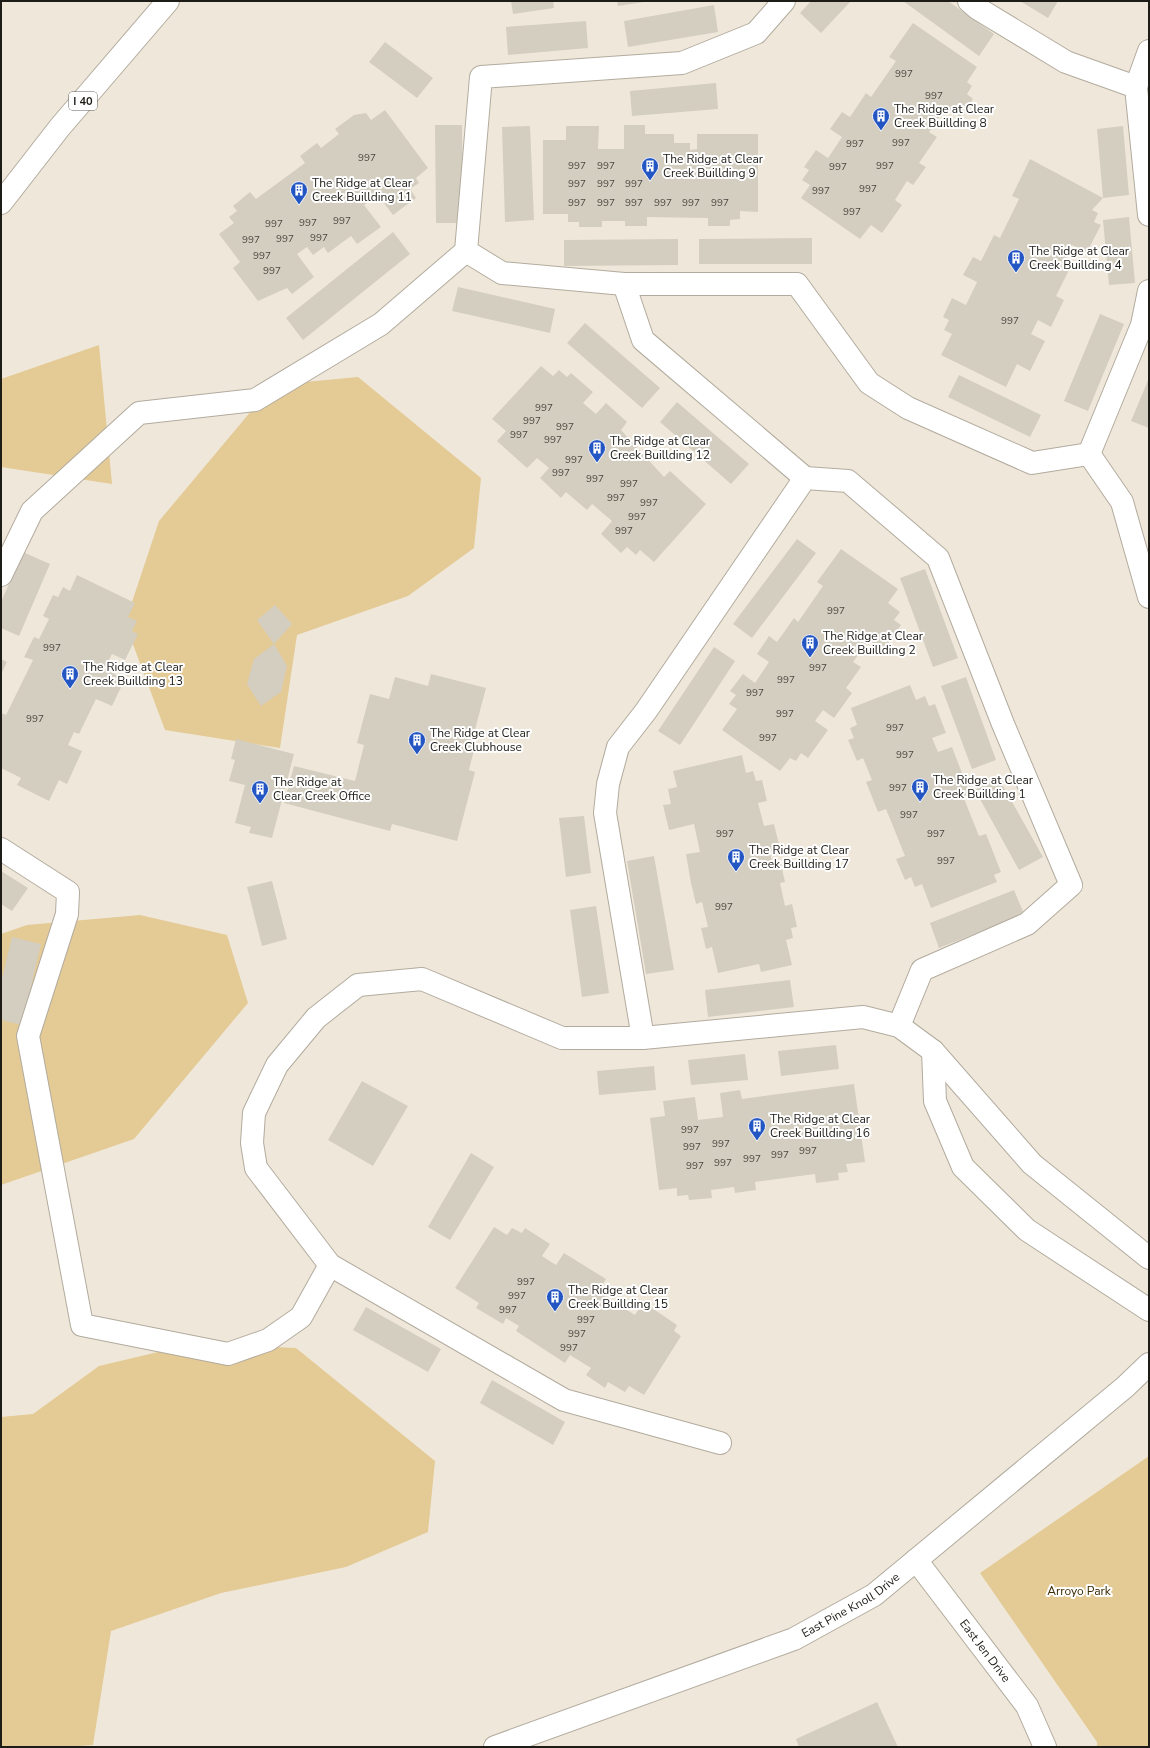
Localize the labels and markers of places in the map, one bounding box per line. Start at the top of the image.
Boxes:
place label: The Ridge at Clear Creek Buillding 8 [894,101,995,131]
building icon: The Ridge at Clear Creek Buillding 8 [871,106,891,131]
place label: The Ridge at Clear Creek Buillding 9 [663,151,764,181]
building icon: The Ridge at Clear Creek Buillding 9 [640,156,660,181]
place label: The Ridge at Clear Creek Buillding 11 [312,175,413,205]
building icon: The Ridge at Clear Creek Buillding 11 [289,180,309,205]
place label: The Ridge at Clear Creek Buillding 4 [1029,243,1130,273]
building icon: The Ridge at Clear Creek Buillding 4 [1006,248,1026,273]
place label: The Ridge at Clear Creek Buillding 12 [610,433,711,463]
building icon: The Ridge at Clear Creek Buillding 12 [587,438,607,463]
place label: The Ridge at Clear Creek Buillding 2 [823,628,924,658]
building icon: The Ridge at Clear Creek Buillding 2 [800,633,820,658]
place label: The Ridge at Clear Creek Buillding 13 [83,659,184,689]
building icon: The Ridge at Clear Creek Buillding 13 [60,664,80,689]
place label: The Ridge at Clear Creek Clubhouse [430,725,531,755]
building icon: The Ridge at Clear Creek Clubhouse [407,730,427,755]
place label: The Ridge at Clear Creek Buillding 1 [933,772,1034,802]
place label: The Ridge at Clear Creek Office [273,774,370,804]
building icon: The Ridge at Clear Creek Buillding 1 [910,777,930,802]
building icon: The Ridge at Clear Creek Office [250,779,270,804]
place label: The Ridge at Clear Creek Buillding 17 [749,842,850,872]
building icon: The Ridge at Clear Creek Buillding 17 [726,847,746,872]
place label: The Ridge at Clear Creek Buillding 16 [770,1111,871,1141]
building icon: The Ridge at Clear Creek Buillding 16 [747,1116,767,1141]
place label: The Ridge at Clear Creek Buillding 15 [568,1282,669,1312]
building icon: The Ridge at Clear Creek Buillding 15 [545,1287,565,1312]

